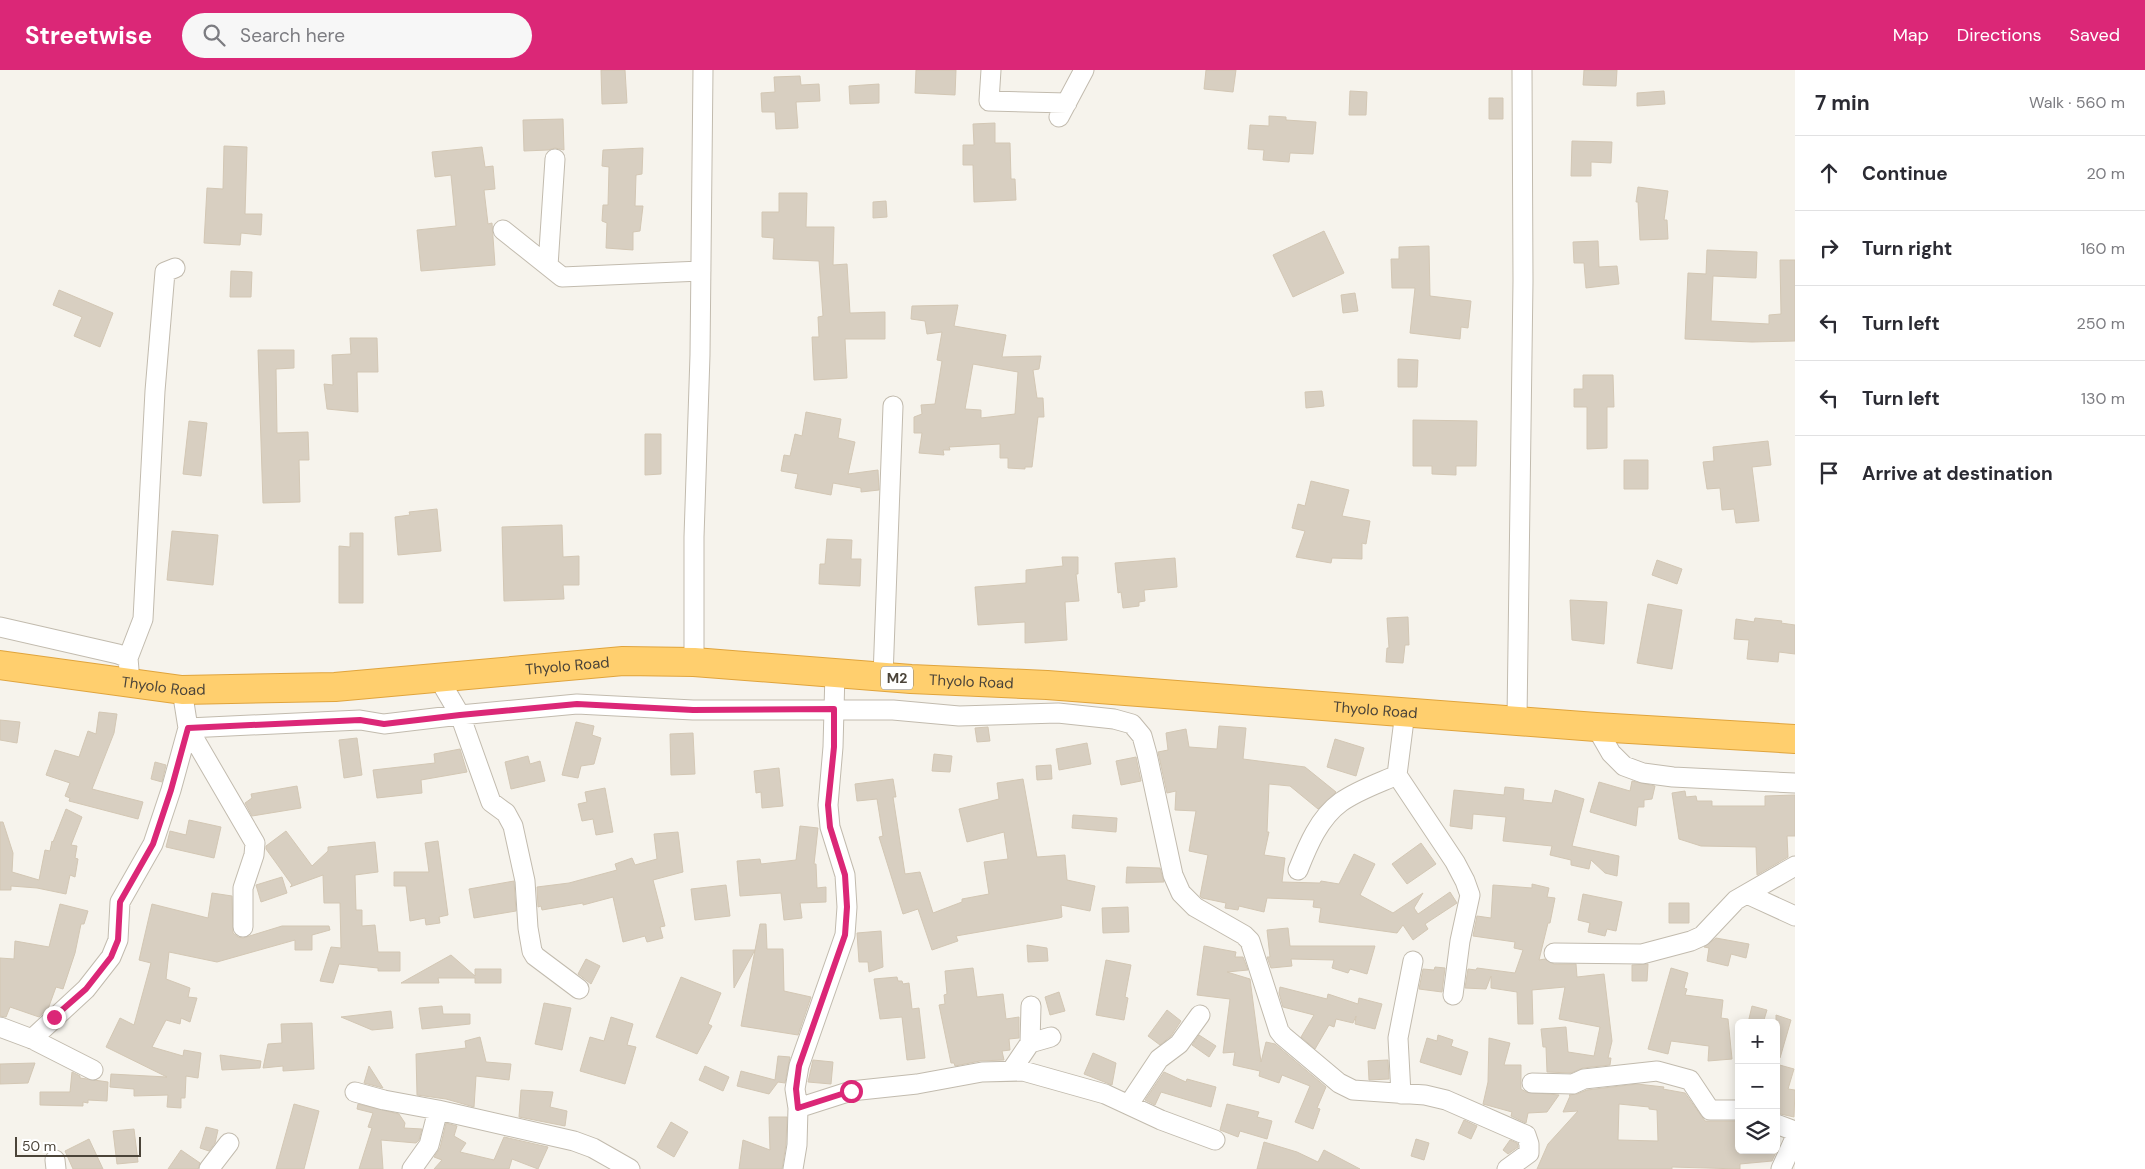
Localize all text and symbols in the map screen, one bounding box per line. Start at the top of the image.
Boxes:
search box [182,13,532,58]
text: Streetwise [25,20,152,51]
icon: search [200,21,228,49]
text: Search here [240,23,345,48]
text: Map [1893,23,1929,47]
text: Directions [1957,23,2042,47]
text: Saved [2070,23,2120,47]
text: 7 min [1815,89,1870,117]
text: Walk · 560 m [2029,92,2125,113]
icon: ahead [1815,159,1843,187]
text: Continue [1862,161,1948,186]
text: 20 m [2086,163,2125,184]
icon: right [1815,234,1843,262]
text: Turn right [1862,236,1952,261]
text: 160 m [2081,238,2125,259]
icon: left [1815,309,1843,337]
text: Turn left [1862,311,1940,336]
text: 250 m [2077,313,2125,334]
icon: left [1815,384,1843,412]
text: Turn left [1862,386,1940,411]
text: 130 m [2081,388,2125,409]
icon: arrive [1815,459,1843,487]
text: Arrive at destination [1862,461,2053,486]
street label: Thyolo Road [524,652,610,680]
road number: M2 [881,666,913,690]
street label: Thyolo Road [929,670,1014,694]
street label: Thyolo Road [120,672,206,700]
street label: Thyolo Road [1332,697,1418,723]
route end [43,1006,66,1029]
map controls [1735,1019,1780,1154]
button: + [1735,1019,1780,1064]
button: − [1735,1064,1780,1109]
route start [840,1080,863,1103]
button: layers [1735,1109,1780,1154]
scale bar [15,1134,141,1157]
text: 50 m [22,1137,56,1155]

